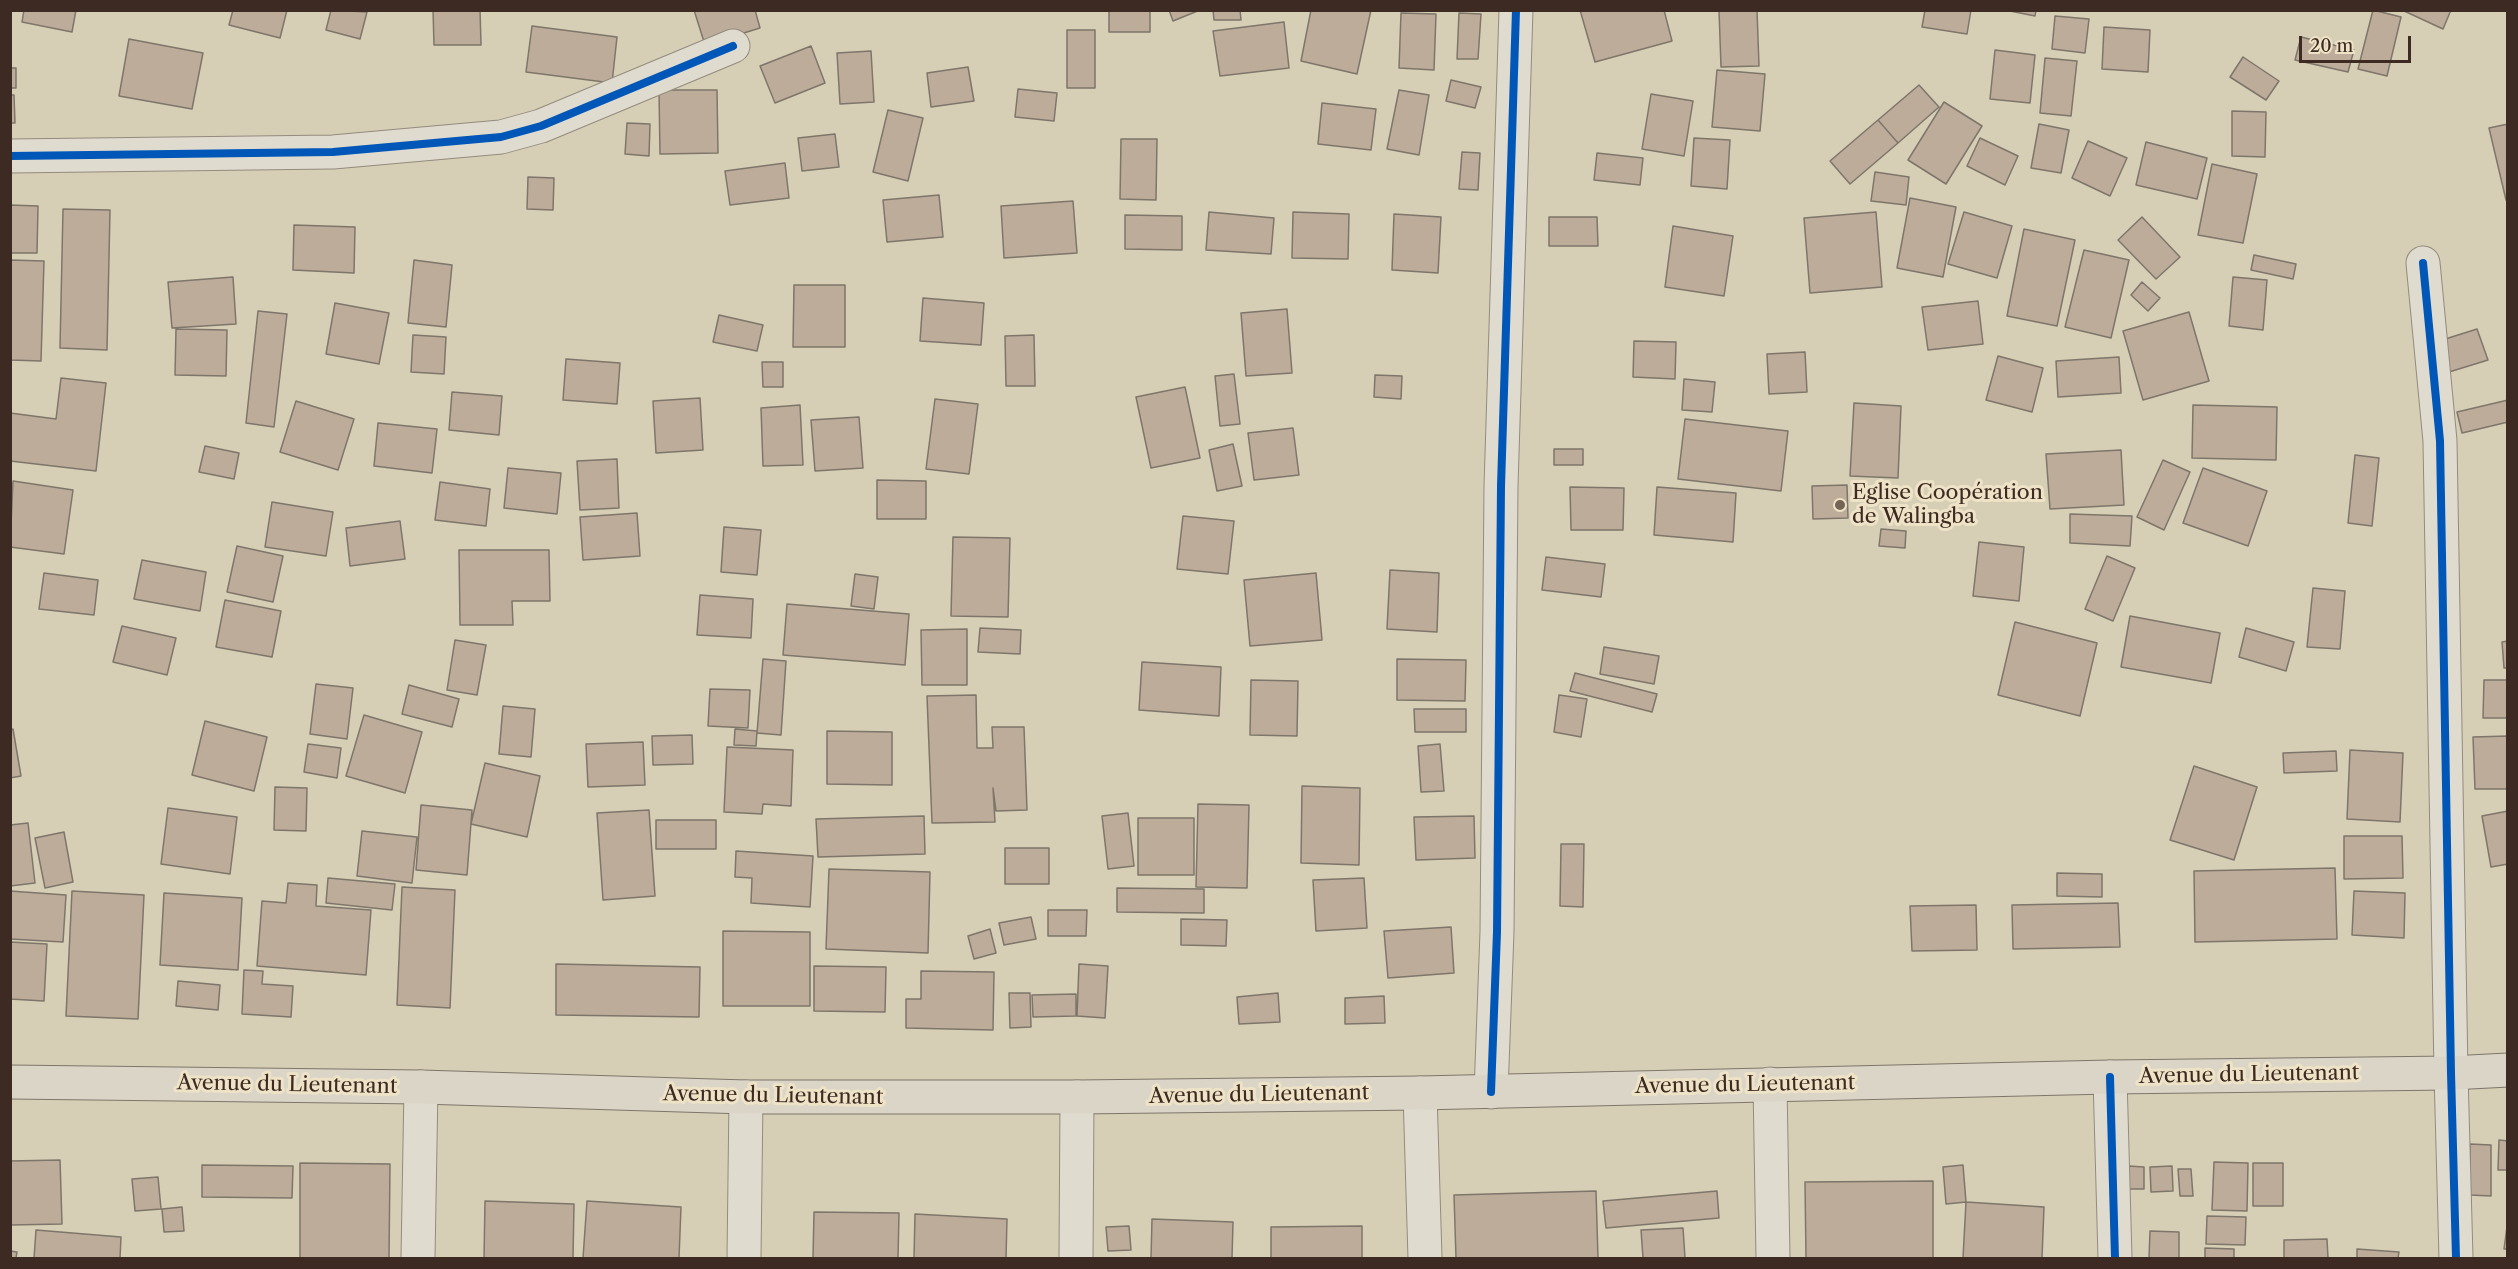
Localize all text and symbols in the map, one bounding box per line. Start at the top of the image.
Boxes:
scale bar [2302,24,2414,62]
text: 20 m [2310,35,2353,57]
place label: Eglise Coopération de Walingba [1852,480,2043,530]
marker: Eglise Coopération de Walingba [1833,498,1847,512]
street label: Avenue du Lieutenant [2139,1060,2359,1090]
street label: Avenue du Lieutenant [177,1070,397,1100]
street label: Avenue du Lieutenant [1635,1070,1855,1100]
street label: Avenue du Lieutenant [1149,1080,1369,1110]
street label: Avenue du Lieutenant [663,1081,883,1111]

